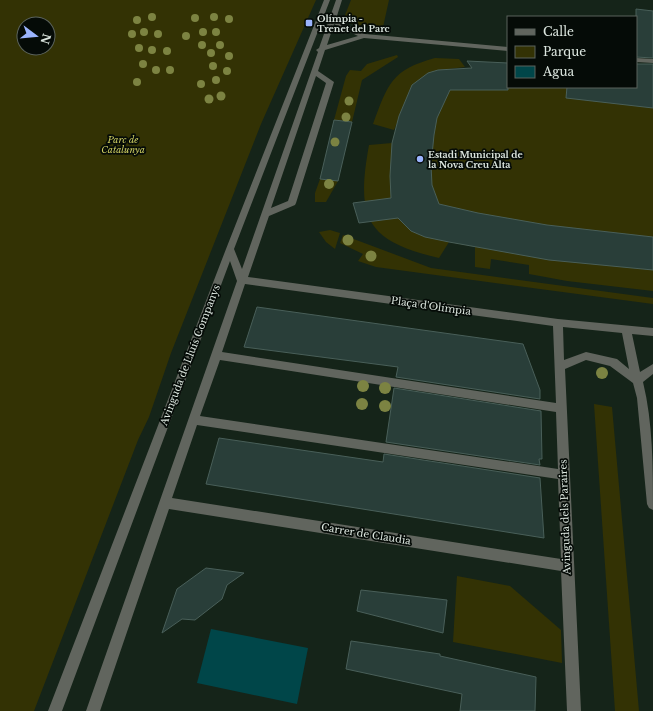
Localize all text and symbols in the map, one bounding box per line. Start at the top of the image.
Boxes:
place label: Olímpia - Trenet del Parc [317,13,390,34]
north arrow [16,16,56,56]
legend [507,16,637,88]
marker: Olímpia - Trenet del Parc [304,18,314,28]
text: Calle [543,24,574,39]
text: N [37,32,54,46]
text: Parque [543,44,586,59]
text: Agua [542,64,574,79]
park label: Parc de Catalunya [101,134,145,155]
place label: Estadi Municipal de la Nova Creu Alta [428,149,523,170]
marker: Estadi Municipal de la Nova Creu Alta [415,154,425,164]
street label: Avinguda de Lluís Companys [157,282,223,428]
street label: Plaça d'Olímpia [390,294,472,318]
street label: Avinguda dels Paraires [556,459,574,576]
street label: Carrer de Claudia [320,520,412,548]

